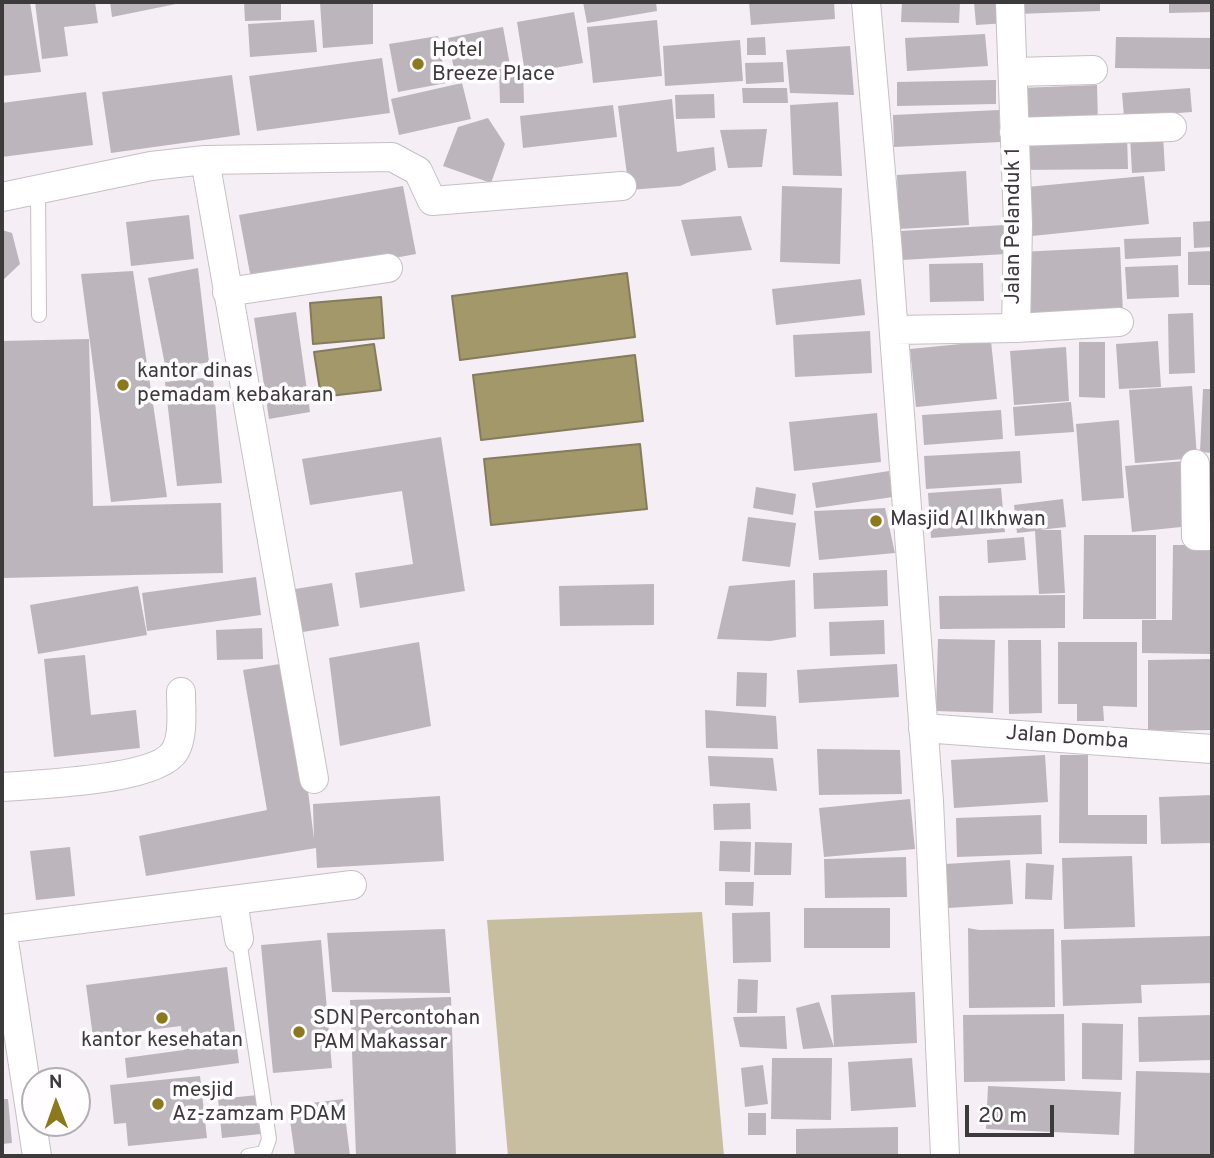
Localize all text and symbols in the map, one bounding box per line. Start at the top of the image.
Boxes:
place label: Hotel Breeze Place [432,39,555,89]
marker: Hotel Breeze Place [410,56,426,72]
street label: Jalan Pelanduk 1 [1002,147,1028,305]
place label: kantor dinas pemadam kebakaran [137,360,334,410]
marker: kantor dinas pemadam kebakaran [115,377,131,393]
place label: Masjid Al Ikhwan [890,508,1046,534]
marker: Masjid Al Ikhwan [868,513,884,529]
street label: Jalan Domba [1005,722,1129,756]
place label: SDN Percontohan PAM Makassar [313,1007,480,1057]
marker: kantor kesehatan [154,1010,170,1026]
marker: SDN Percontohan PAM Makassar [291,1024,307,1040]
place label: kantor kesehatan [81,1029,243,1055]
north arrow [21,1067,91,1137]
text: N [49,1071,63,1095]
place label: mesjid Az-zamzam PDAM [172,1079,347,1129]
scale bar [969,1092,1058,1136]
marker: mesjid Az-zamzam PDAM [150,1096,166,1112]
text: 20 m [978,1103,1027,1130]

